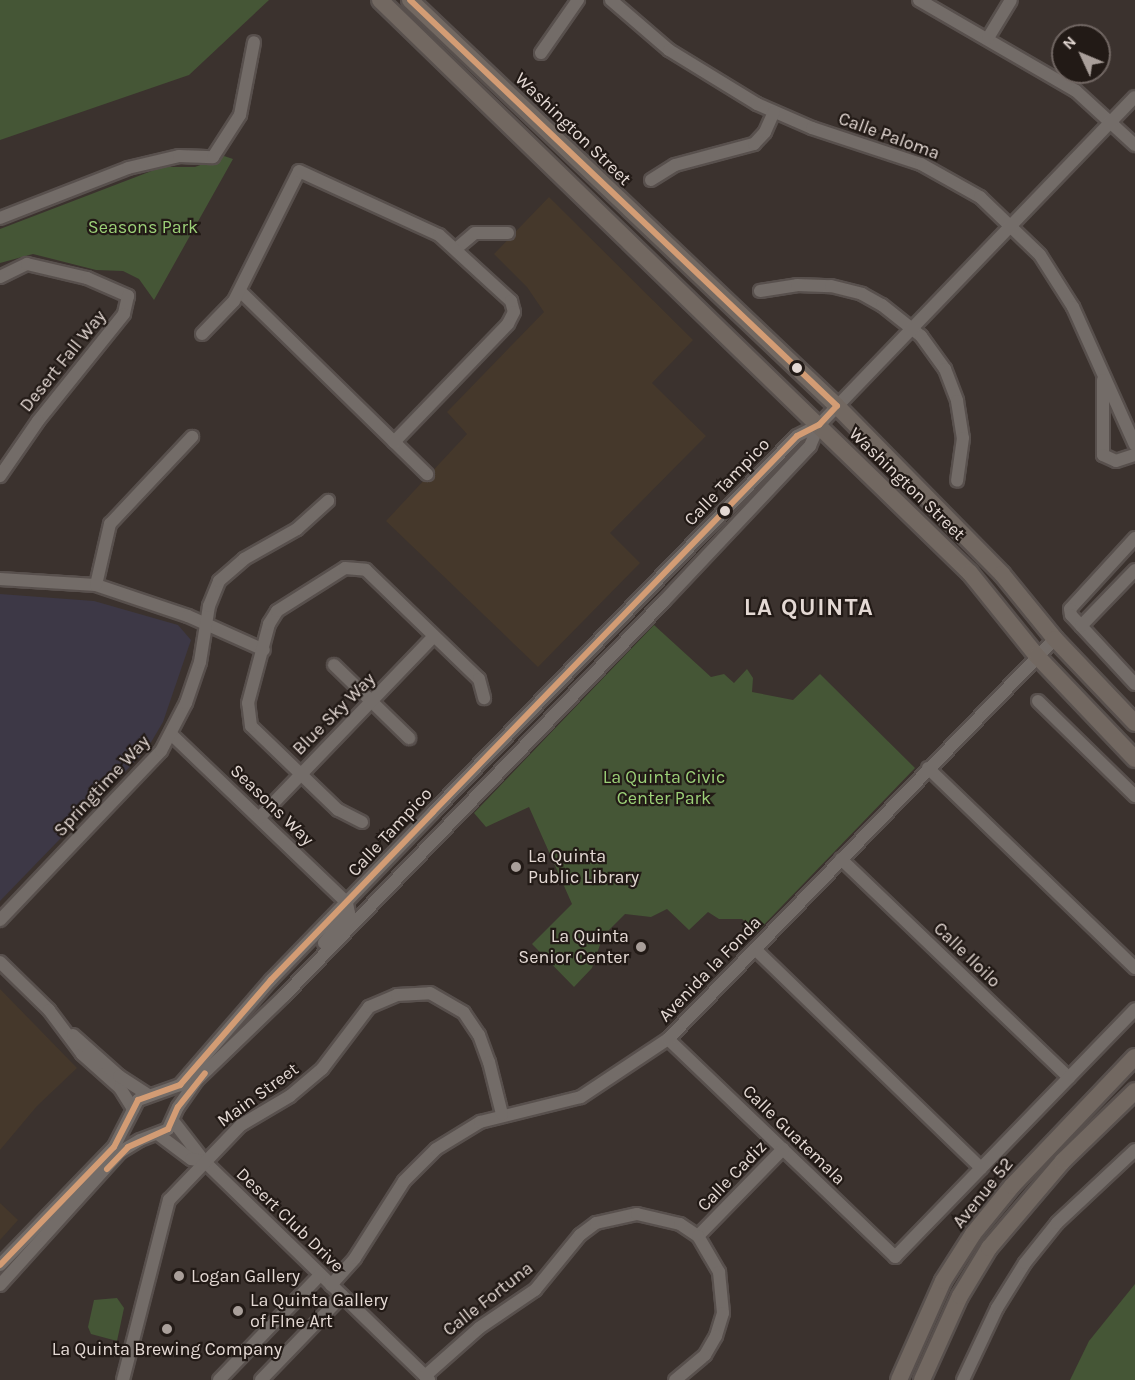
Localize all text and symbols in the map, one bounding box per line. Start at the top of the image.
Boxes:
north arrow [1051,24,1111,84]
text: N [1058,32,1080,53]
street label: Washington Street [510,68,636,190]
street label: Calle Paloma [835,108,943,164]
park label: Seasons Park [88,216,198,238]
street label: Desert Fall Way [15,306,111,416]
unlabelled marker [791,362,803,374]
street label: Washington Street [844,423,970,545]
street label: Calle Tampico [680,434,774,530]
unlabelled marker [719,505,731,517]
district label: LA QUINTA [744,594,874,622]
street label: Blue Sky Way [288,668,380,760]
street label: Springtime Way [50,731,154,841]
street label: Seasons Way [226,760,318,850]
park label: La Quinta Civic Center Park [603,767,725,810]
street label: Calle Tampico [343,783,437,881]
place label: La Quinta Public Library [528,846,639,888]
marker: La Quinta Public Library [509,860,523,874]
street label: Avenida la Fonda [654,912,766,1026]
street label: Calle Iloilo [929,918,1005,992]
place label: La Quinta Senior Center [518,926,629,968]
marker: La Quinta Senior Center [634,940,648,954]
street label: Main Street [213,1058,303,1132]
street label: Calle Guatemala [738,1080,850,1190]
street label: Calle Cadiz [693,1136,771,1216]
street label: Avenue 52 [948,1154,1018,1232]
street label: Desert Club Drive [232,1163,348,1277]
street label: Calle Fortuna [439,1257,537,1341]
place label: Logan Gallery [191,1265,300,1287]
marker: Logan Gallery [172,1269,186,1283]
place label: La Quinta Gallery of FIne Art [250,1290,388,1332]
marker: La Quinta Gallery of FIne Art [231,1304,245,1318]
marker: La Quinta Brewing Company [160,1322,174,1336]
place label: La Quinta Brewing Company [52,1338,282,1360]

